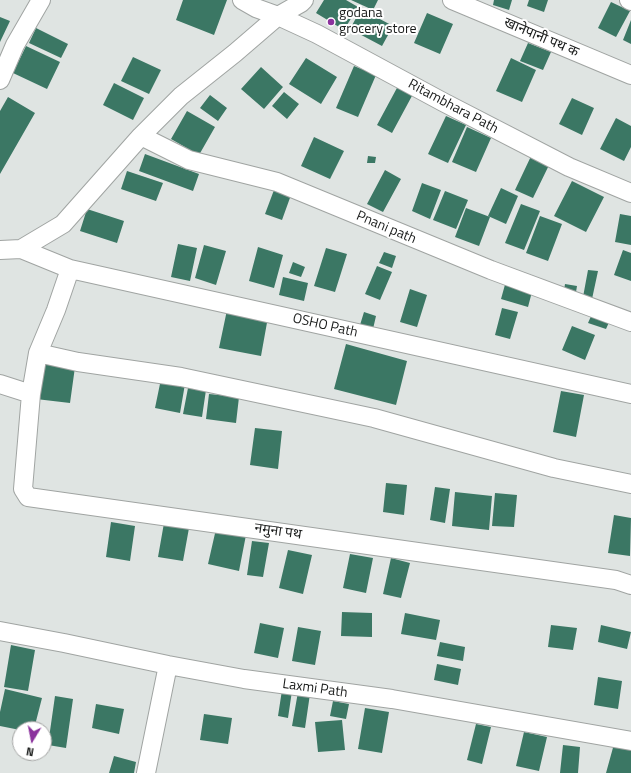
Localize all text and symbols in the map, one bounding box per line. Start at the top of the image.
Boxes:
place label: godana grocery store [339,6,417,38]
street label: खानेपानी पथ क [501,15,581,61]
marker: godana grocery store [326,17,336,27]
street label: Ritambhara Path [405,76,501,138]
street label: Pnani path [354,208,418,248]
street label: OSHO Path [291,310,359,342]
street label: नमुना पथ [253,520,303,544]
street label: Laxmi Path [281,676,349,702]
north arrow [12,721,52,761]
text: N [25,743,35,760]

